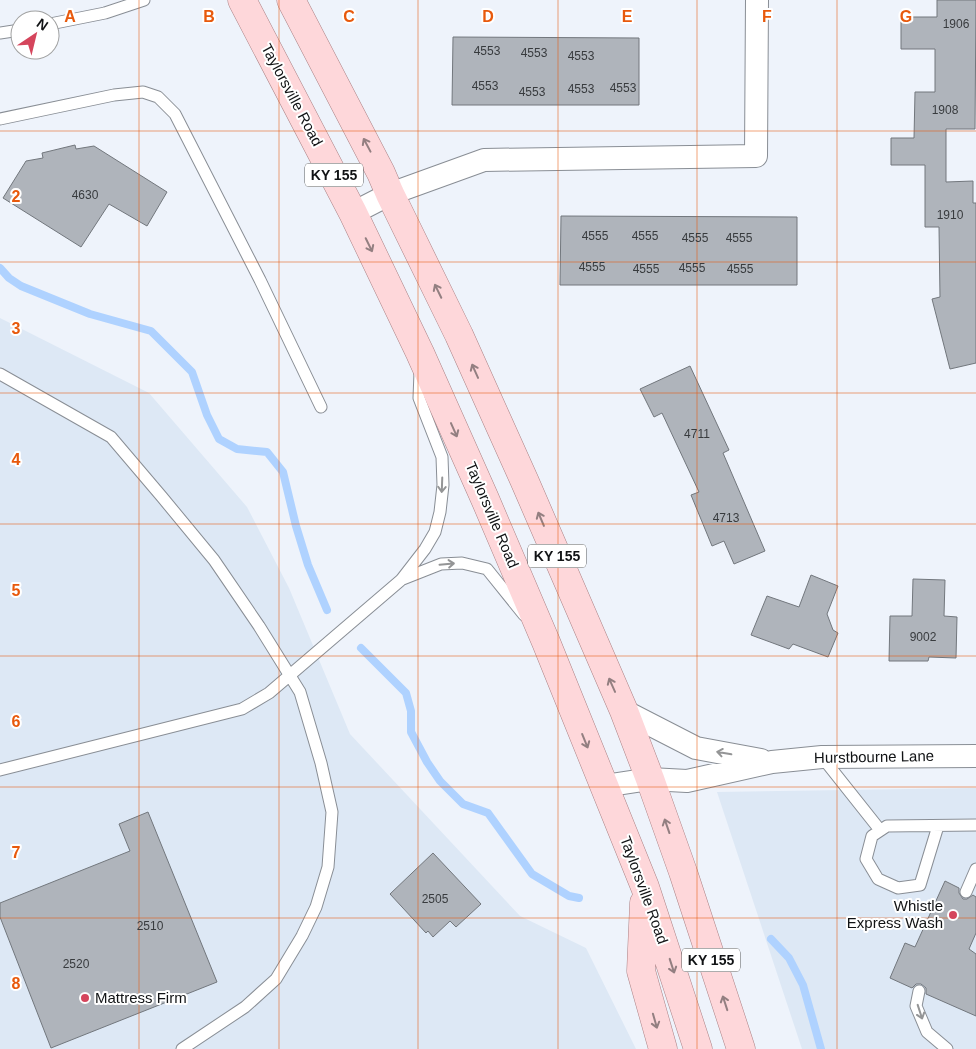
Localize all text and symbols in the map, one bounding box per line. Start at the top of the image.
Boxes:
text: A [64,8,76,25]
text: B [203,8,215,25]
text: C [343,8,355,25]
text: D [482,8,494,25]
text: E [622,8,633,25]
text: F [762,8,772,25]
text: G [900,8,912,25]
north arrow [10,10,60,60]
text: N [34,15,51,34]
house number: 1906 [943,17,970,31]
street label: Taylorsville Road [258,41,327,149]
house number: 4553 [474,44,501,58]
house number: 4553 [521,46,548,60]
house number: 4553 [568,49,595,63]
house number: 4553 [472,79,499,93]
house number: 4553 [610,81,637,95]
house number: 4553 [568,82,595,96]
house number: 4553 [519,85,546,99]
house number: 1908 [932,103,959,117]
one-way arrow [361,138,371,153]
road number: KY 155 [305,164,363,186]
text: 2 [12,188,21,205]
house number: 4630 [72,188,99,202]
house number: 1910 [937,208,964,222]
house number: 4555 [582,229,609,243]
house number: 4555 [632,229,659,243]
house number: 4555 [682,231,709,245]
house number: 4555 [726,231,753,245]
one-way arrow [364,238,374,253]
house number: 4555 [579,260,606,274]
house number: 4555 [679,261,706,275]
house number: 4555 [633,262,660,276]
house number: 4555 [727,262,754,276]
one-way arrow [433,284,442,299]
text: 3 [12,320,21,337]
one-way arrow [470,364,480,379]
one-way arrow [450,422,460,437]
house number: 4711 [684,427,710,441]
text: 4 [12,451,21,468]
street label: Taylorsville Road [462,459,522,570]
one-way arrow [438,477,447,493]
house number: 4713 [713,511,740,525]
one-way arrow [536,512,545,528]
road number: KY 155 [528,544,586,568]
one-way arrow [438,559,454,569]
text: 5 [12,582,21,599]
house number: 9002 [910,630,937,644]
one-way arrow [607,678,617,693]
text: 6 [12,713,21,730]
one-way arrow [582,733,591,748]
street label: Hurstbourne Lane [814,747,934,766]
one-way arrow [716,748,732,758]
one-way arrow [661,818,671,834]
street label: Taylorsville Road [617,834,672,946]
text: 7 [12,844,21,861]
house number: 2505 [422,892,449,906]
place label: Whistle Express Wash [847,897,943,931]
marker: Whistle Express Wash [947,909,959,921]
house number: 2510 [137,919,164,933]
road number: KY 155 [682,948,740,972]
house number: 2520 [63,957,90,971]
one-way arrow [667,958,677,974]
text: 8 [12,975,21,992]
place label: Mattress Firm [95,989,187,1006]
marker: Mattress Firm [79,992,91,1004]
one-way arrow [720,995,730,1011]
one-way arrow [915,1004,925,1020]
one-way arrow [651,1012,660,1028]

